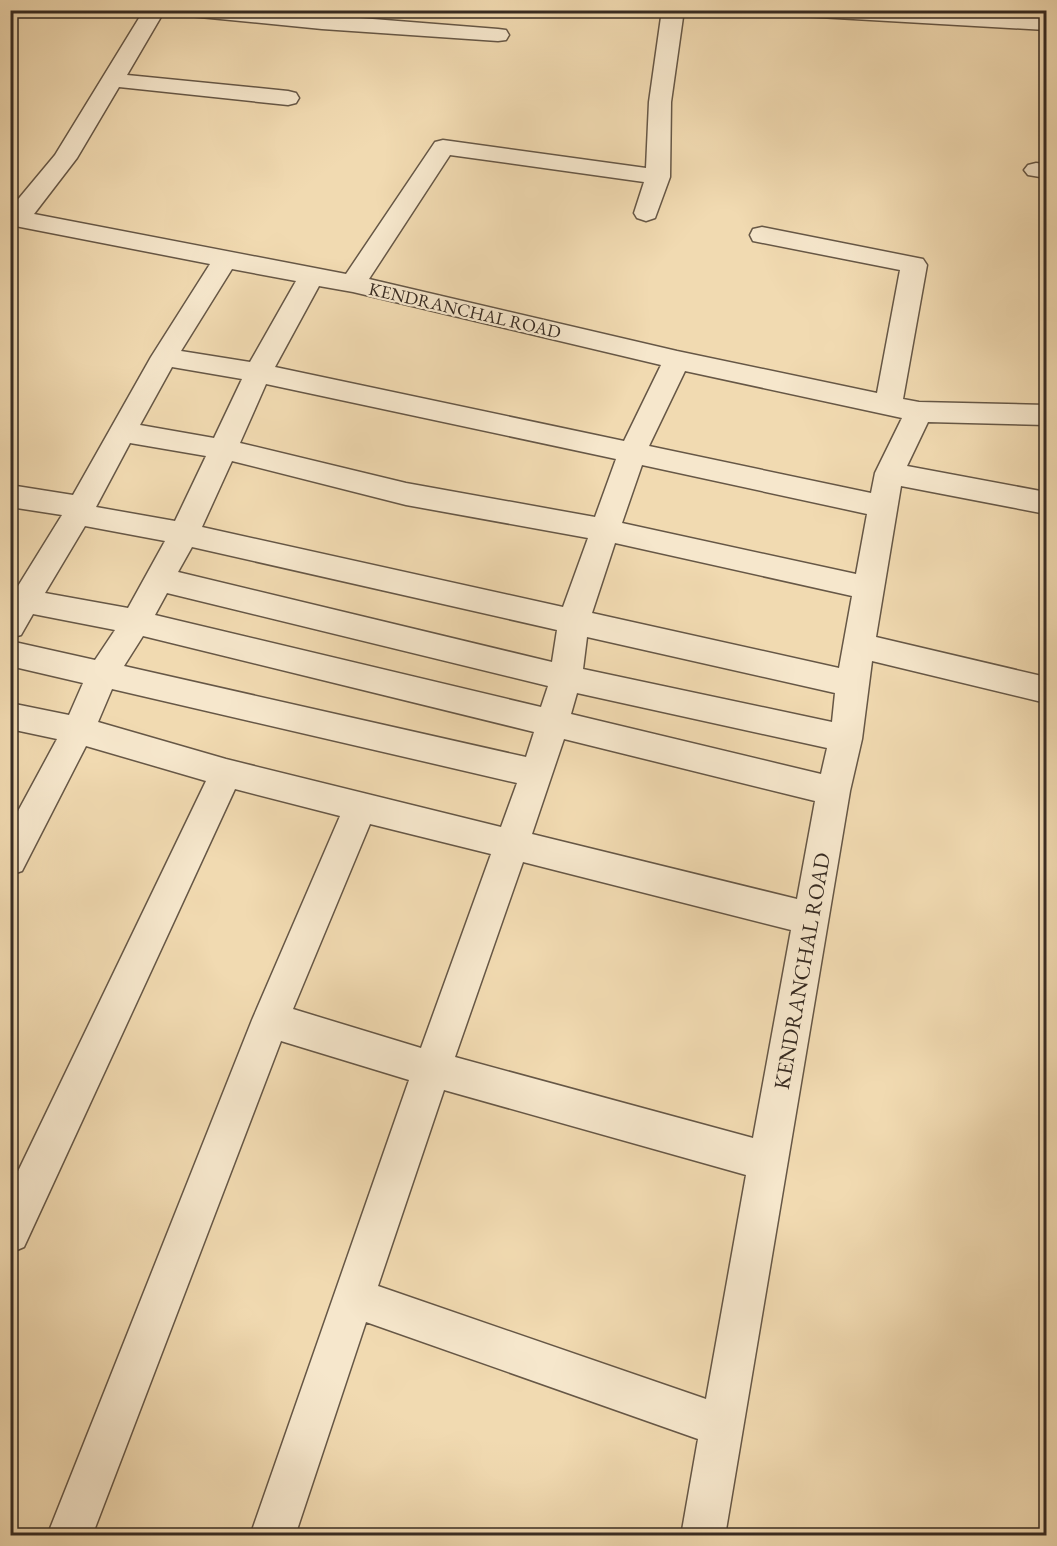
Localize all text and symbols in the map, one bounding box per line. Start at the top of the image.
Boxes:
street label: KENDRANCHAL ROAD [367,277,563,343]
street label: KENDRANCHAL ROAD [767,850,837,1092]

